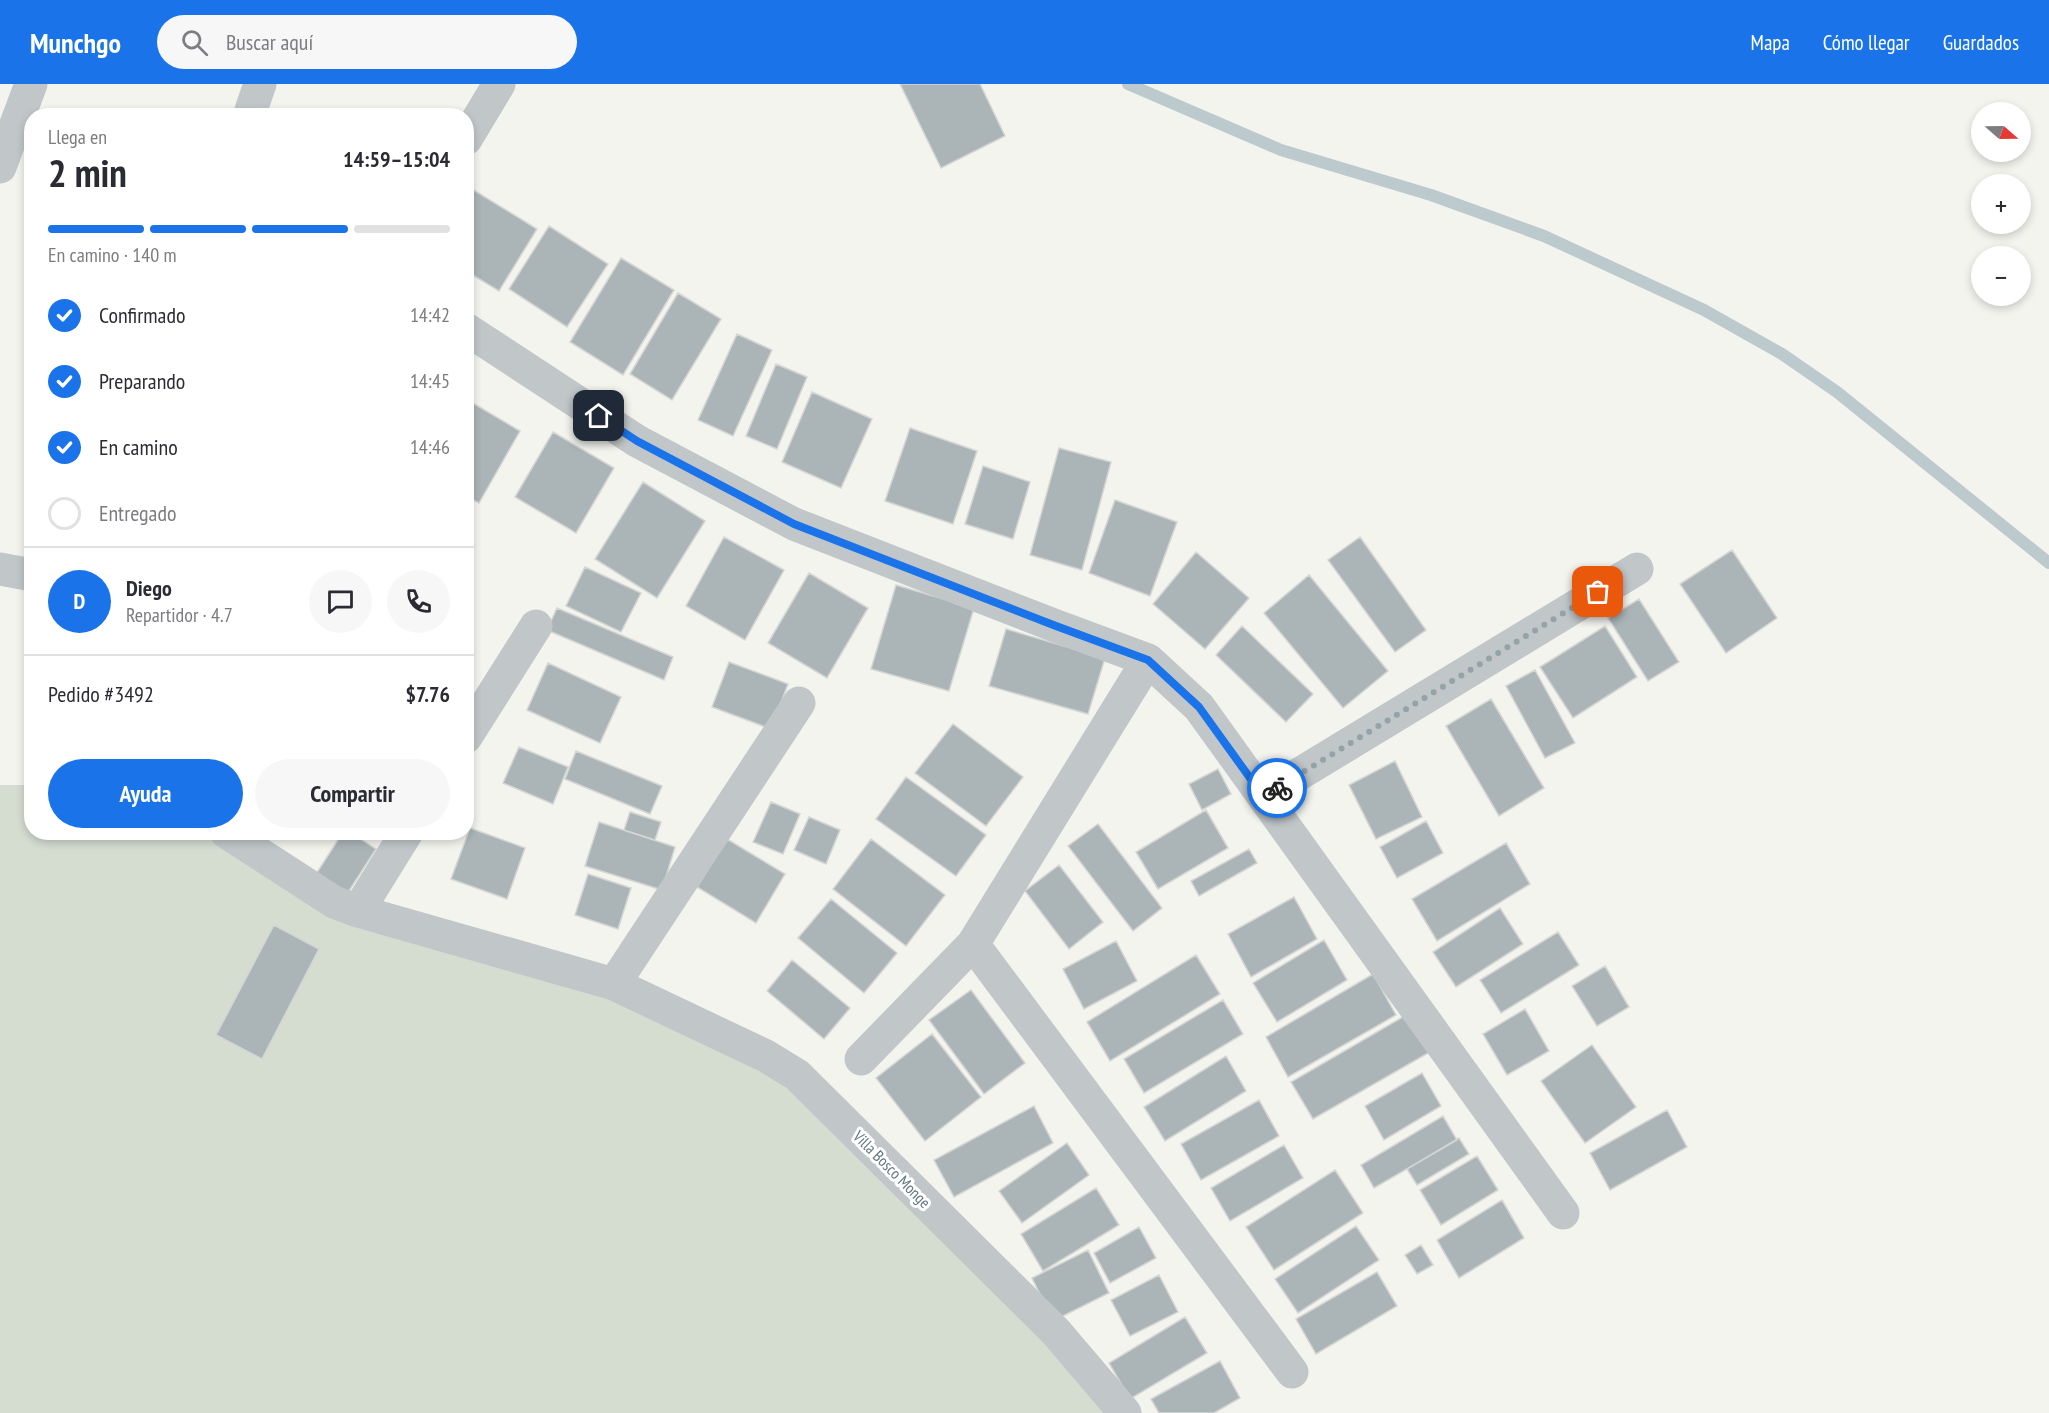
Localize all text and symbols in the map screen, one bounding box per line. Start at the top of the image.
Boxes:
search box [157,15,577,69]
text: Munchgo [30,24,121,61]
icon: search [178,26,211,59]
text: Buscar aquí [226,28,313,56]
text: Mapa [1751,29,1790,56]
text: Cómo llegar [1823,29,1910,56]
text: Guardados [1943,29,2019,56]
north arrow [1971,102,2031,162]
map controls [1971,102,2031,306]
text: Llega en [48,124,107,150]
text: 14:59–15:04 [343,145,450,173]
text: 2 min [48,147,127,198]
button: + [1971,174,2031,234]
text: En camino · 140 m [48,242,177,268]
button: − [1971,246,2031,306]
icon: check [48,299,81,332]
text: Confirmado [99,301,185,329]
text: 14:42 [410,302,450,328]
icon: check [48,365,81,398]
text: Preparando [99,367,185,395]
text: 14:45 [410,368,450,394]
pin [573,390,624,441]
icon: home [582,399,615,432]
icon: check [48,431,81,464]
text: En camino [99,433,178,461]
text: 14:46 [410,434,450,460]
text: Entregado [99,499,176,527]
pin [1572,566,1623,617]
button: chat [309,570,372,633]
button: phone [387,570,450,633]
text: Diego [126,574,172,602]
icon: bag [1581,575,1614,608]
text: D [74,587,85,615]
text: Repartidor · 4.7 [126,602,233,628]
text: Pedido #3492 [48,680,154,708]
text: $7.76 [405,680,450,708]
courier [1247,758,1307,818]
button: Ayuda [48,759,243,828]
button: Compartir [255,759,450,828]
icon: bike [1261,772,1294,805]
street label: Villa Bosco Monge [848,1125,935,1212]

